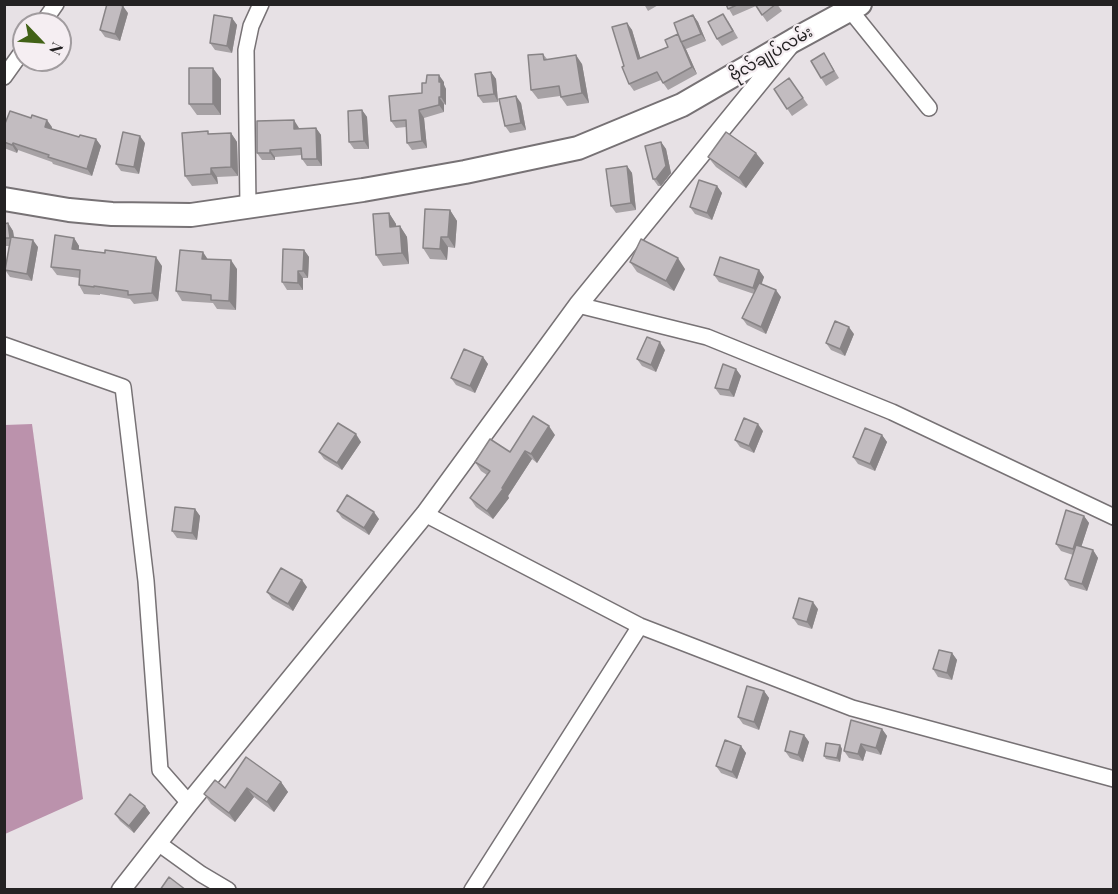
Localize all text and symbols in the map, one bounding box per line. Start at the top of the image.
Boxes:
north arrow [12,12,72,72]
street label: ဗိုလ်ချုပ်လမ်း [726,22,816,86]
text: N [45,39,69,59]

